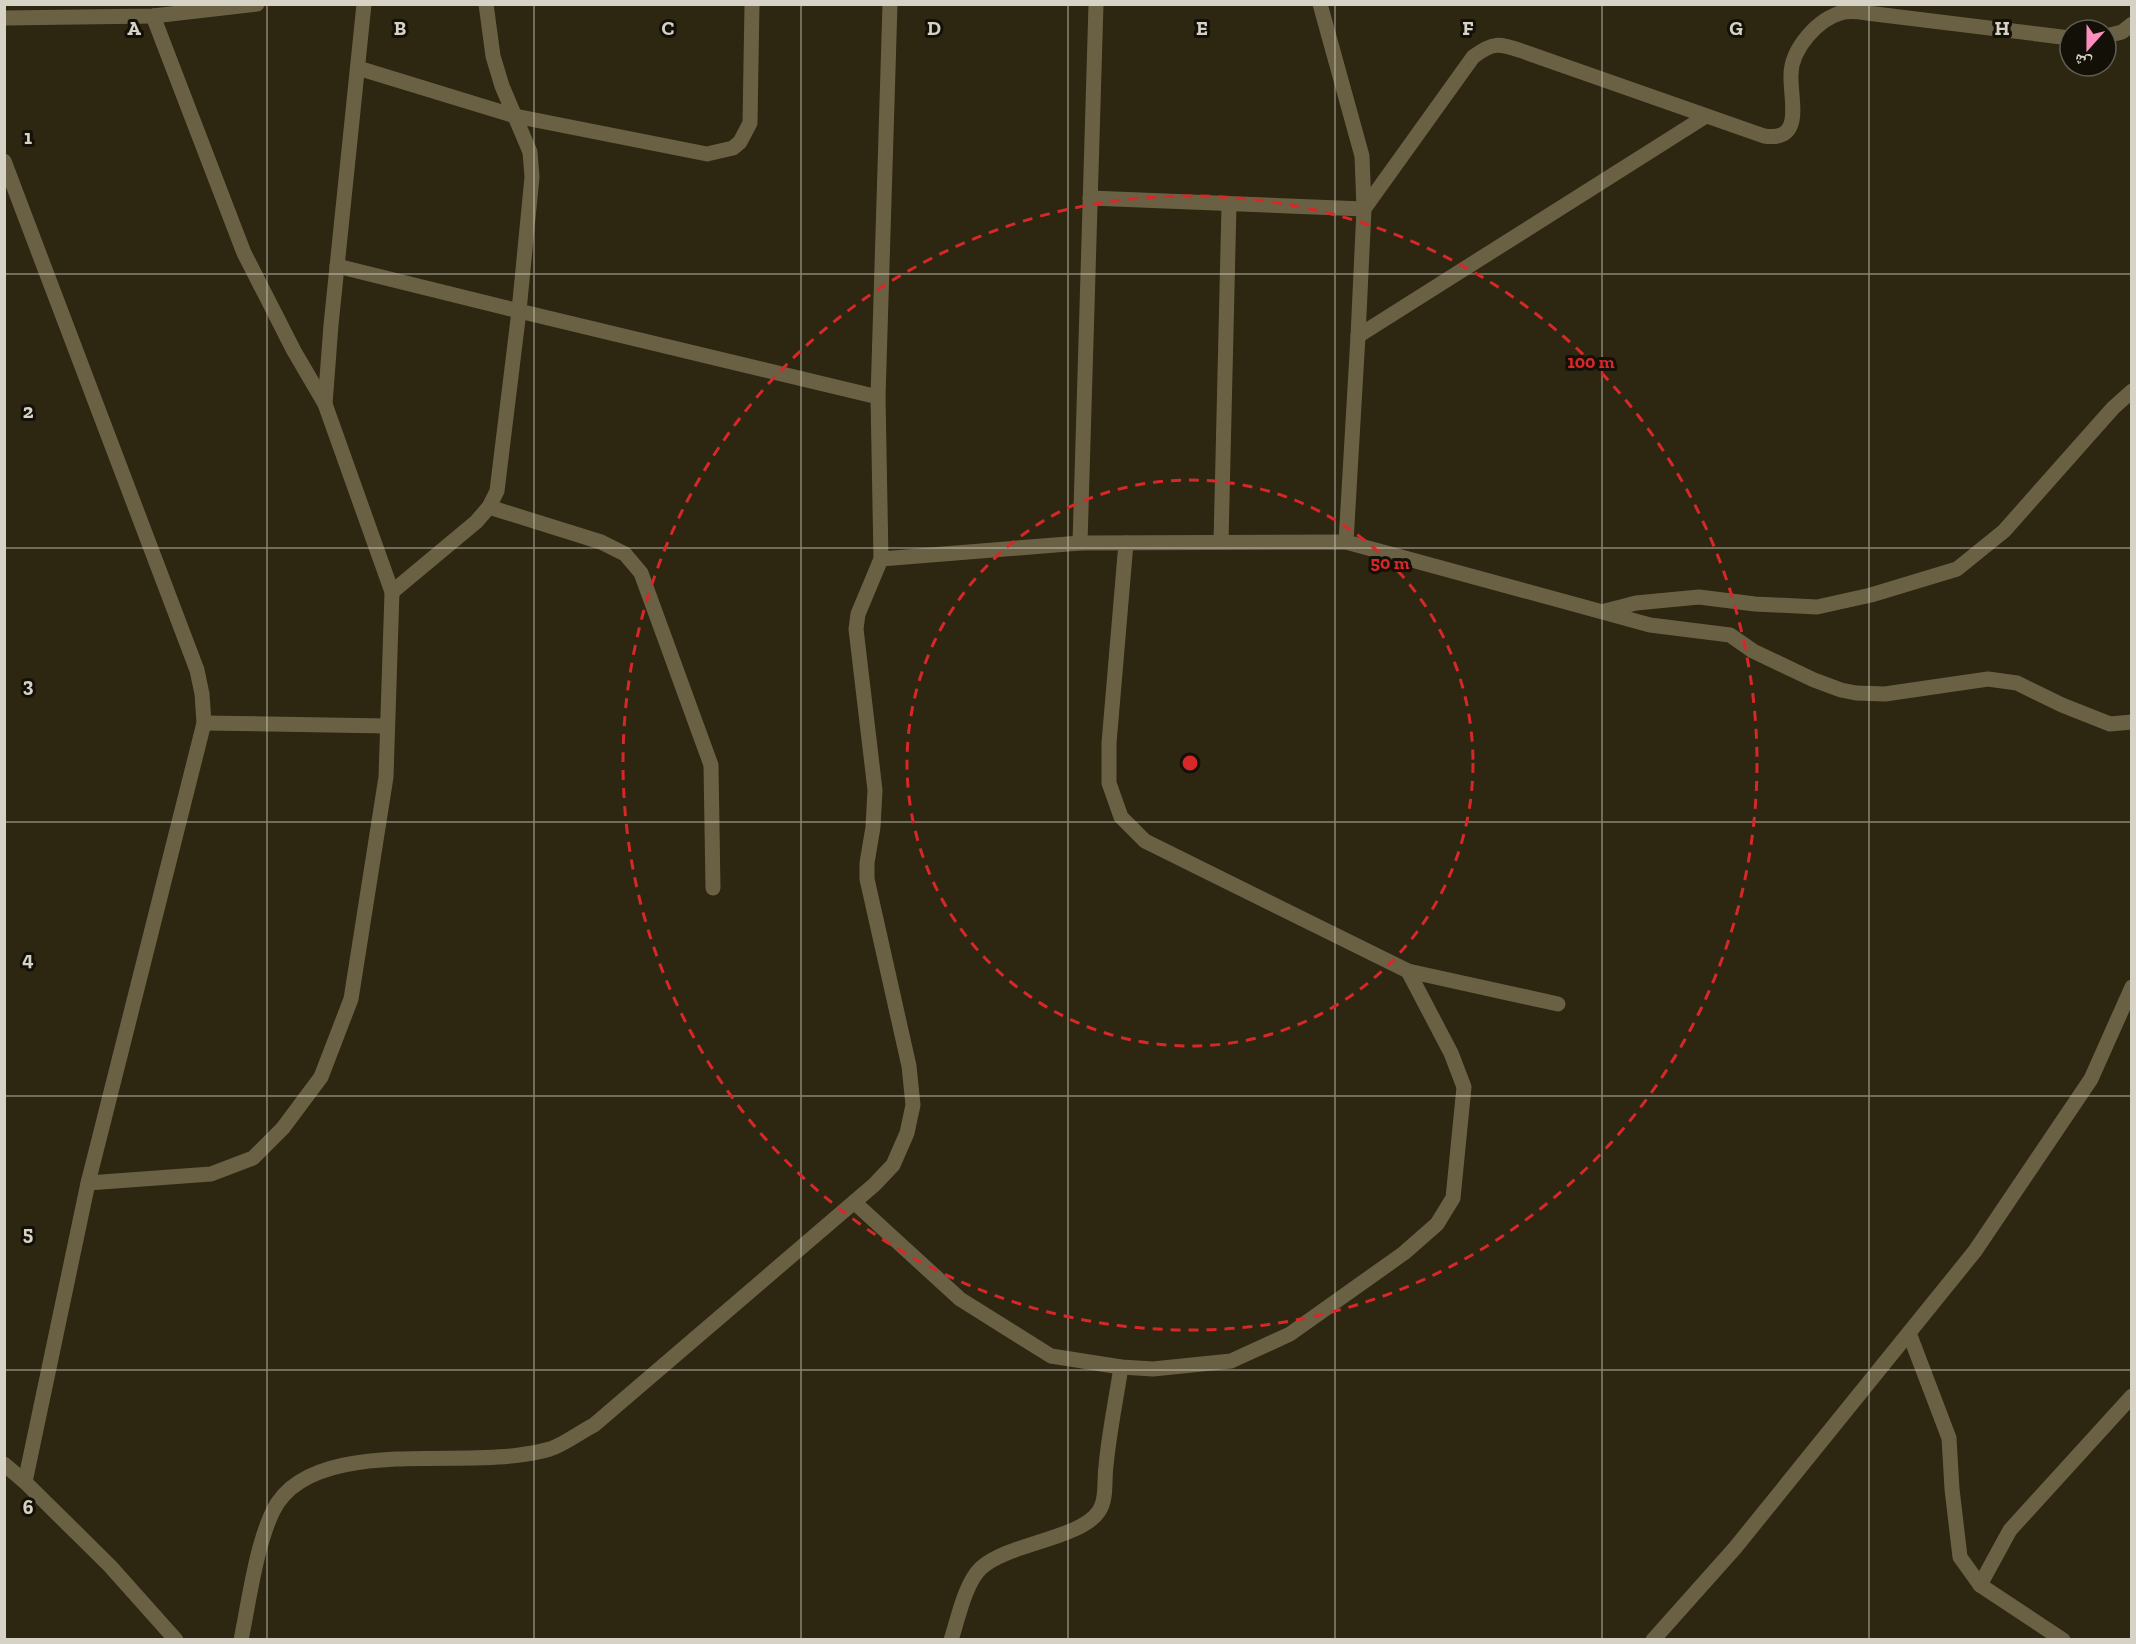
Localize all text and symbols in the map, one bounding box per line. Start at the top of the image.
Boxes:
text: A [127,16,141,40]
text: B [394,16,406,40]
text: C [662,16,675,40]
text: D [927,16,941,40]
text: E [1196,16,1208,40]
text: F [1462,16,1474,40]
text: G [1729,16,1743,40]
text: H [1994,16,2010,40]
north arrow [2058,18,2118,78]
text: ش [2071,50,2094,73]
text: 1 [24,125,32,149]
text: 100 m [1567,351,1615,373]
text: 2 [23,399,34,423]
text: 50 m [1371,552,1410,574]
text: 3 [23,673,34,697]
centre of rings [1180,753,1200,773]
text: 4 [22,947,34,971]
text: 5 [23,1221,33,1245]
text: 6 [23,1495,34,1519]

